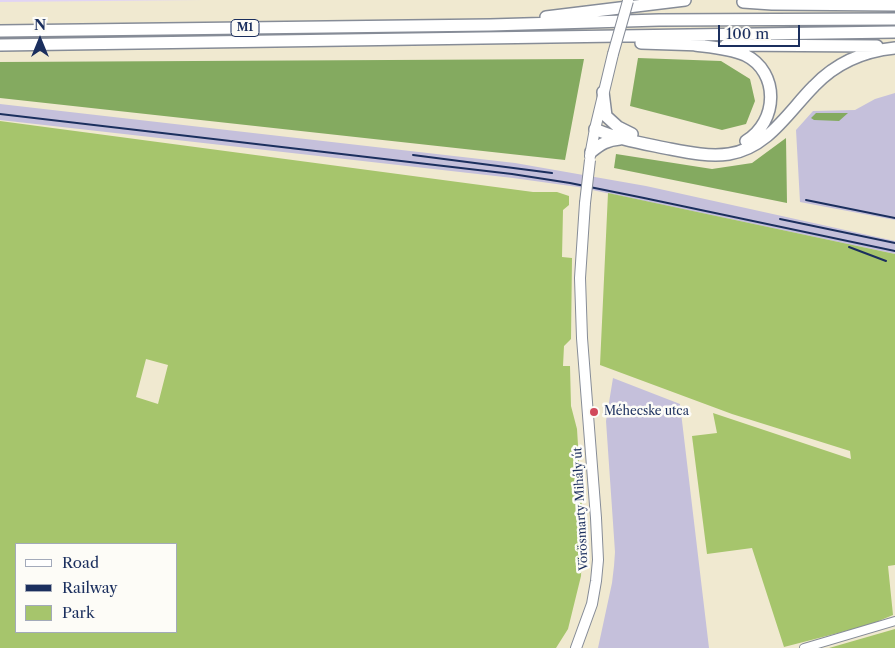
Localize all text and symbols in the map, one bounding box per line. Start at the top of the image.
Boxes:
north arrow [15,15,65,65]
scale bar [720,15,802,47]
text: N [34,16,46,34]
road number: M1 [231,19,259,36]
text: 100 m [726,24,769,43]
place label: Méhecske utca [604,405,689,419]
marker: Méhecske utca [588,406,600,418]
street label: Vörösmarty Mihály út [571,447,591,571]
legend [15,543,178,633]
text: Road [62,553,99,572]
text: Railway [62,578,118,597]
text: Park [62,603,95,622]

